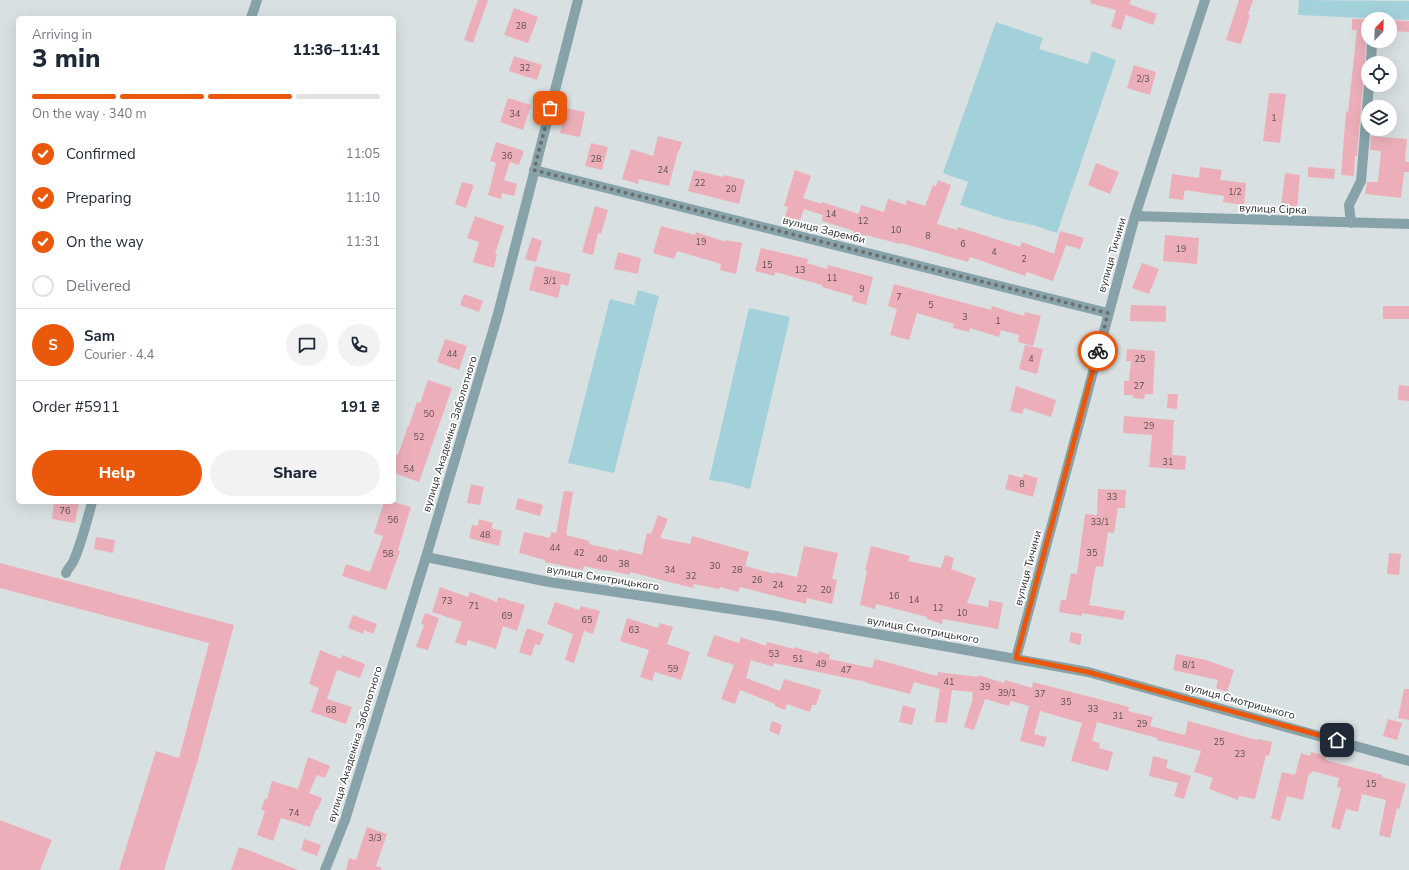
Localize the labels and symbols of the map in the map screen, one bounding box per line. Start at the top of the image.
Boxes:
north arrow [1361,12,1397,48]
house number: 28 [516,20,526,32]
house number: 32 [520,62,530,74]
house number: 2/3 [1136,73,1150,85]
pin [533,91,567,125]
house number: 34 [510,108,521,120]
house number: 1 [1271,112,1277,124]
house number: 36 [502,150,512,162]
house number: 28 [591,153,601,165]
house number: 24 [658,164,669,176]
house number: 22 [695,177,705,189]
house number: 20 [726,183,736,195]
house number: 1/2 [1228,186,1242,198]
street label: вулиця Сірка [1239,200,1307,218]
house number: 14 [826,208,837,220]
street label: вулиця Заремби [781,212,867,248]
house number: 12 [858,215,868,227]
street label: вулиця Тичини [1094,216,1130,294]
house number: 10 [891,224,901,236]
house number: 8 [925,230,931,242]
house number: 19 [696,236,706,248]
house number: 6 [960,238,966,250]
house number: 19 [1176,243,1186,255]
house number: 4 [991,246,997,258]
house number: 2 [1021,253,1027,265]
house number: 15 [762,259,772,271]
house number: 13 [795,264,805,276]
house number: 11 [827,272,837,284]
house number: 3/1 [543,275,557,287]
house number: 9 [859,283,865,295]
house number: 7 [896,291,902,303]
house number: 5 [928,299,934,311]
house number: 3 [962,311,968,323]
house number: 1 [995,315,1001,327]
courier [1078,331,1118,371]
house number: 44 [447,348,458,360]
house number: 4 [1028,353,1034,365]
house number: 25 [1135,353,1145,365]
street label: вулиця Академіка Заболотного [419,354,481,514]
house number: 27 [1134,380,1144,392]
house number: 50 [424,408,434,420]
house number: 29 [1144,420,1154,432]
house number: 52 [414,431,424,443]
house number: 31 [1163,456,1173,468]
house number: 54 [404,463,415,475]
house number: 8 [1019,478,1025,490]
house number: 33 [1107,491,1117,503]
house number: 76 [60,505,70,517]
house number: 56 [388,514,398,526]
house number: 33/1 [1091,516,1109,528]
house number: 48 [480,529,490,541]
street label: вулиця Тичини [1011,529,1045,607]
house number: 44 [550,542,561,554]
house number: 42 [574,547,584,559]
house number: 35 [1087,547,1097,559]
house number: 58 [383,548,393,560]
house number: 40 [597,553,607,565]
house number: 38 [619,558,629,570]
house number: 30 [710,560,720,572]
street label: вулиця Смотрицького [546,562,660,594]
house number: 34 [665,564,676,576]
house number: 28 [732,564,742,576]
house number: 32 [686,570,696,582]
house number: 26 [752,574,762,586]
house number: 24 [773,579,784,591]
house number: 22 [797,583,807,595]
house number: 20 [821,584,831,596]
house number: 16 [889,590,899,602]
house number: 14 [909,594,920,606]
house number: 73 [442,595,452,607]
house number: 71 [469,600,479,612]
house number: 12 [933,602,943,614]
house number: 10 [957,607,967,619]
house number: 69 [502,610,512,622]
street label: вулиця Смотрицького [866,613,980,647]
house number: 65 [582,614,592,626]
house number: 63 [629,624,639,636]
house number: 53 [769,648,779,660]
house number: 51 [793,653,803,665]
house number: 49 [816,658,826,670]
house number: 8/1 [1182,659,1196,671]
house number: 59 [668,663,678,675]
street label: вулиця Академіка Заболотного [324,664,386,824]
house number: 47 [841,664,851,676]
house number: 41 [944,676,954,688]
street label: вулиця Смотрицького [1183,679,1297,723]
house number: 39 [980,681,990,693]
house number: 39/1 [998,687,1016,699]
house number: 37 [1035,688,1045,700]
house number: 35 [1061,696,1071,708]
house number: 33 [1088,703,1098,715]
house number: 68 [326,704,336,716]
house number: 31 [1113,710,1123,722]
house number: 29 [1137,718,1147,730]
pin [1320,723,1354,757]
house number: 25 [1214,736,1224,748]
house number: 23 [1235,748,1245,760]
house number: 15 [1366,778,1376,790]
house number: 74 [289,807,300,819]
house number: 3/3 [368,832,382,844]

